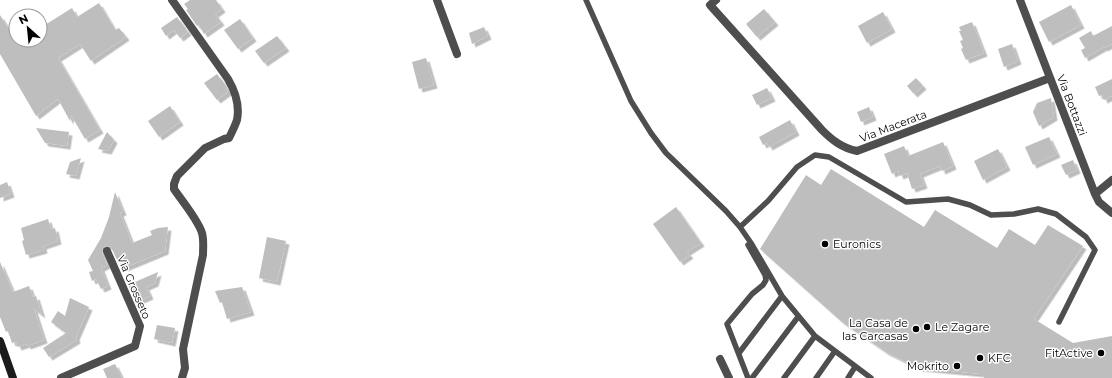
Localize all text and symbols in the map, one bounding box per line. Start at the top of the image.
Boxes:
north arrow [8,8,48,48]
text: N [16,11,31,27]
street label: Via Bottazzi [1054,72,1090,138]
street label: Via Macerata [857,107,929,145]
place label: Euronics [833,237,881,251]
marker: Euronics [820,239,830,249]
street label: Via Grosseto [114,253,154,321]
place label: La Casa de las Carcasas [842,316,909,343]
place label: Le Zagare [935,320,990,334]
marker: Le Zagare [922,322,932,332]
marker: La Casa de las Carcasas [911,324,921,334]
place label: FitActive [1045,346,1093,360]
marker: FitActive [1096,348,1106,358]
place label: KFC [988,351,1011,365]
marker: KFC [975,353,985,363]
place label: Mokrito [907,359,949,373]
marker: Mokrito [952,361,962,371]

